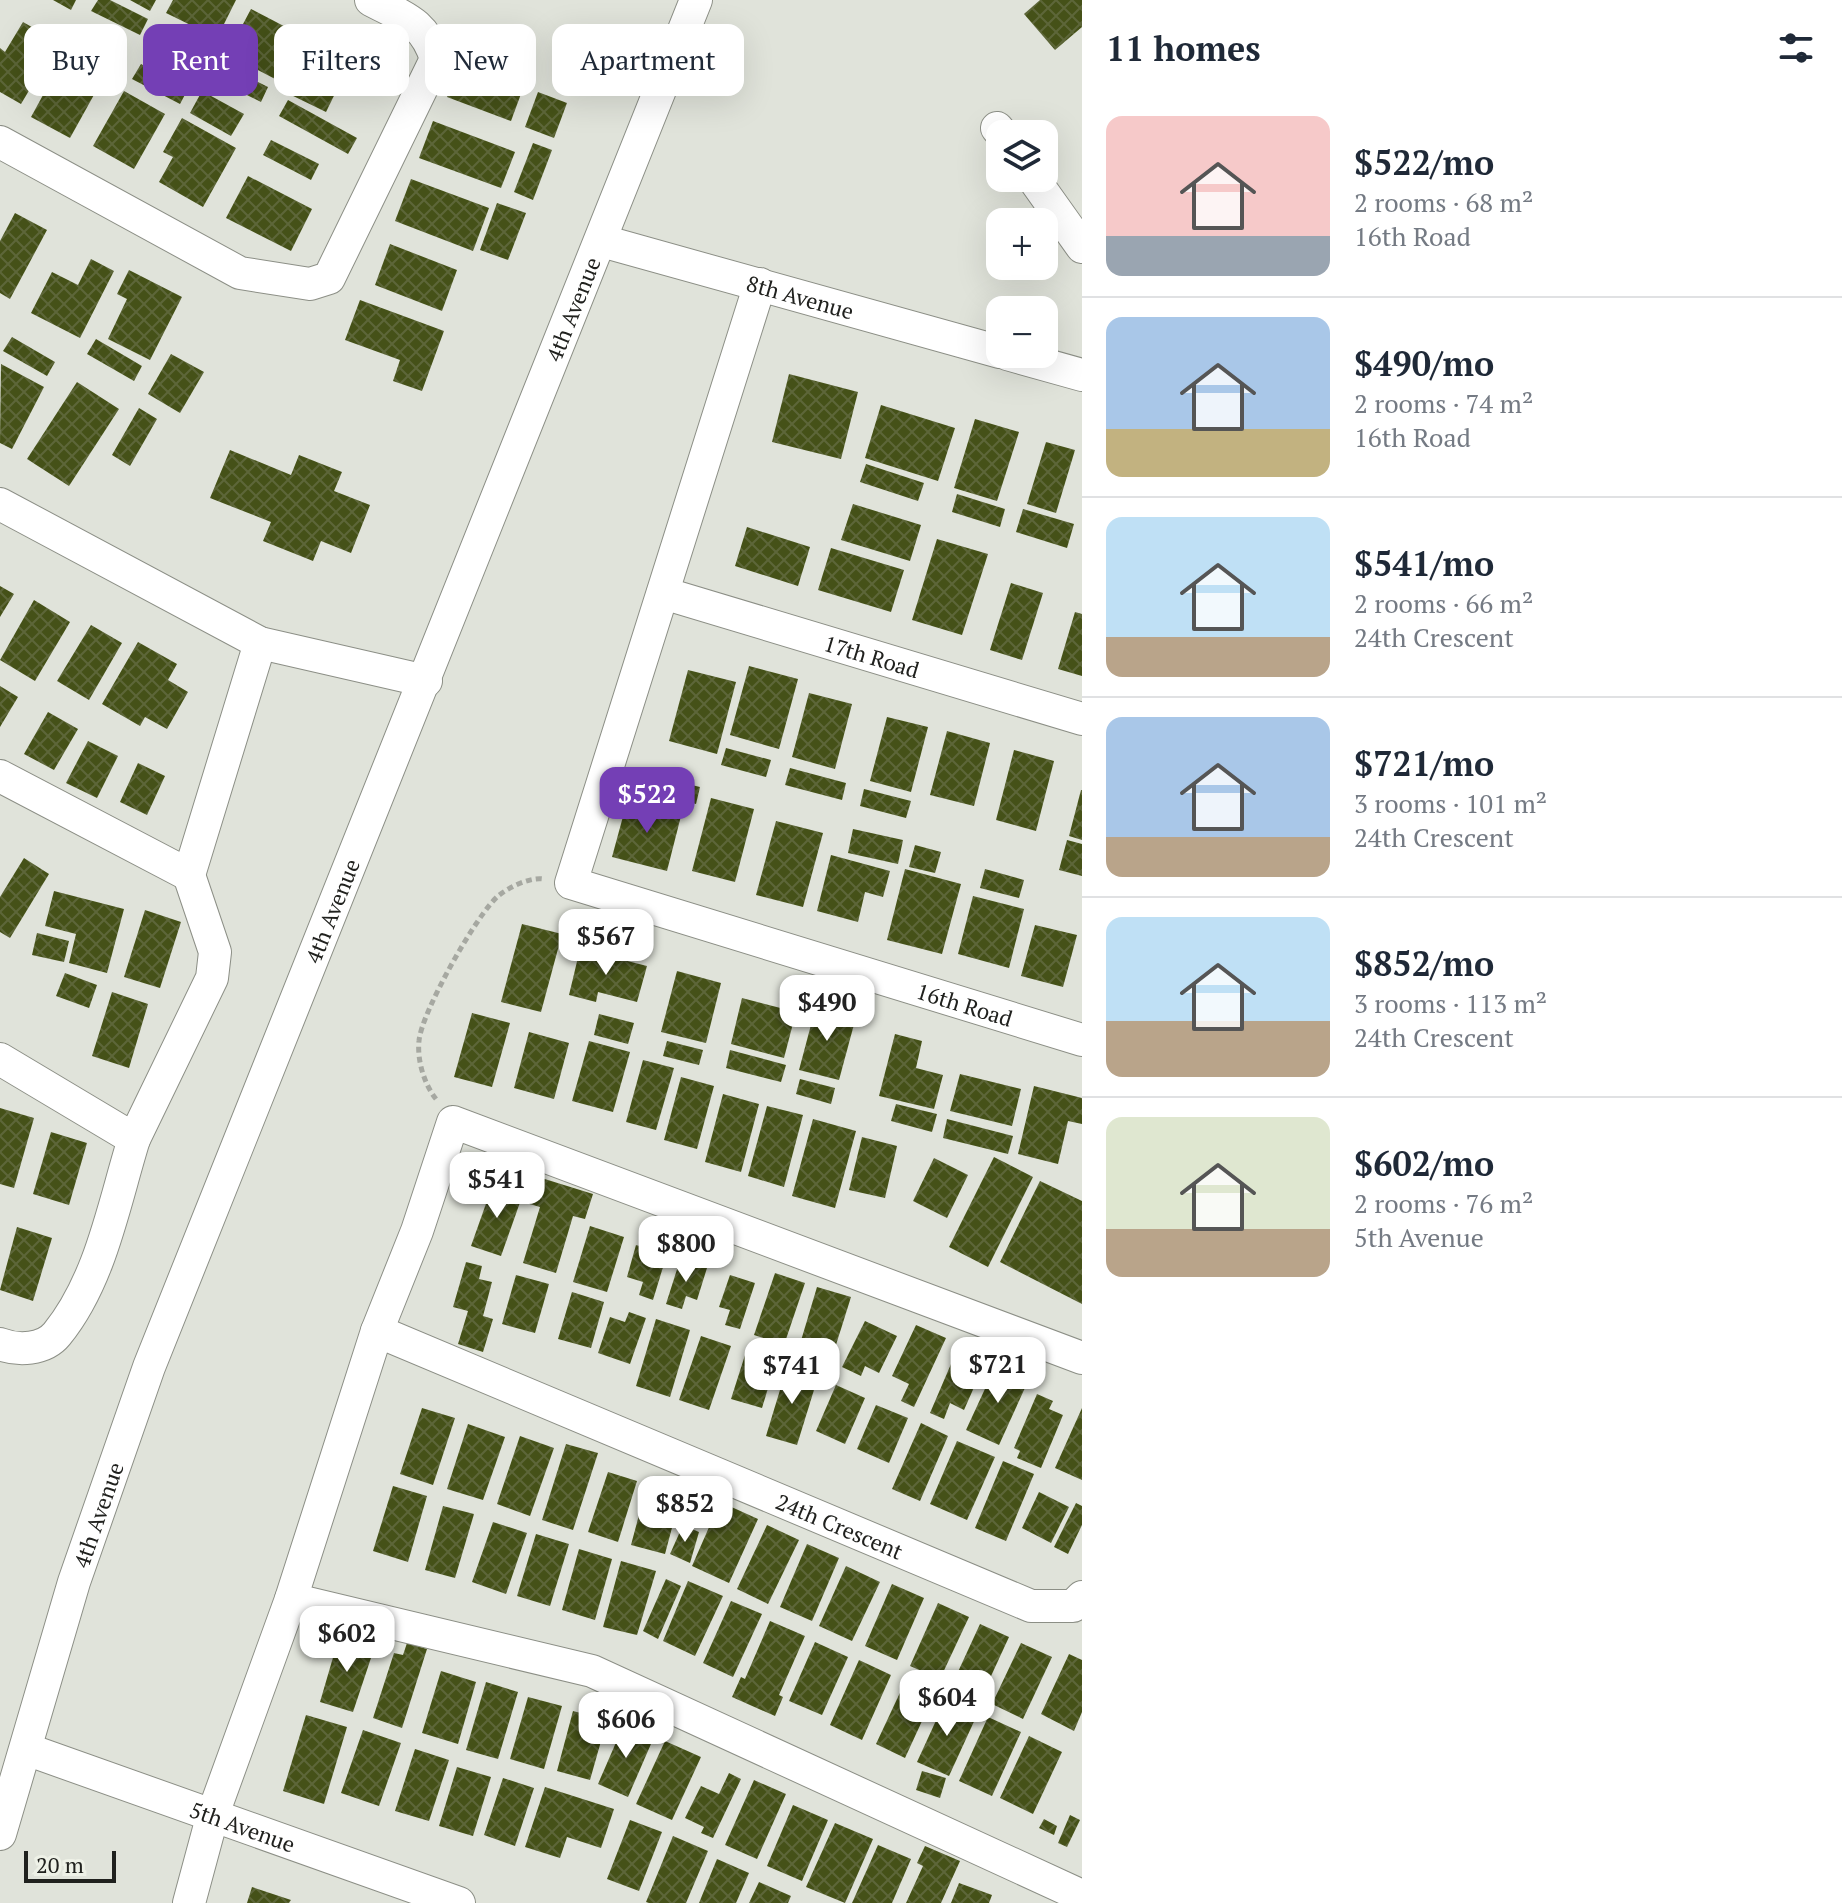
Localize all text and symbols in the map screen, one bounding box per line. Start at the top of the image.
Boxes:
chip: Buy [24,24,127,96]
chip: Rent [143,24,258,96]
chip: Filters [274,24,409,96]
chip: New [425,24,536,96]
chip: Apartment [552,24,744,96]
text: 11 homes [1106,26,1261,71]
icon: filters [1774,26,1818,70]
map controls [986,120,1058,368]
button: layers [986,120,1058,192]
text: $522/mo [1354,140,1494,185]
icon: home [1170,148,1266,244]
text: 2 rooms · 68 m² [1354,185,1533,219]
button: + [986,208,1058,280]
text: 16th Road [1354,219,1471,253]
street label: 4th Avenue [539,253,606,365]
street label: 8th Avenue [744,268,857,325]
button: − [986,296,1058,368]
text: $490/mo [1354,341,1494,386]
icon: home [1170,349,1266,445]
text: 2 rooms · 74 m² [1354,386,1533,420]
text: 16th Road [1354,420,1471,454]
text: $541/mo [1354,541,1494,586]
icon: home [1170,549,1266,645]
text: 2 rooms · 66 m² [1354,586,1533,620]
text: 24th Crescent [1354,620,1514,654]
street label: 17th Road [821,628,923,684]
text: $721/mo [1354,741,1494,786]
icon: home [1170,749,1266,845]
pin: $522 [600,767,694,835]
text: $522 [618,776,676,810]
text: 3 rooms · 101 m² [1354,786,1547,820]
text: 24th Crescent [1354,820,1514,854]
street label: 4th Avenue [298,854,366,967]
pin: $567 [559,909,653,977]
text: $567 [577,918,635,952]
text: $852/mo [1354,941,1494,986]
icon: home [1170,949,1266,1045]
pin: $490 [780,975,874,1043]
street label: 16th Road [913,976,1016,1032]
text: $490 [798,984,856,1018]
text: 3 rooms · 113 m² [1354,986,1547,1020]
text: 24th Crescent [1354,1020,1514,1054]
text: $602/mo [1354,1141,1494,1186]
icon: home [1170,1149,1266,1245]
pin: $541 [450,1152,544,1220]
text: $541 [468,1161,526,1195]
text: 2 rooms · 76 m² [1354,1186,1533,1220]
pin: $800 [639,1216,733,1284]
text: 5th Avenue [1354,1220,1484,1254]
text: $800 [657,1225,715,1259]
pin: $721 [951,1337,1045,1405]
pin: $741 [745,1338,839,1406]
text: $721 [969,1346,1027,1380]
text: $741 [763,1347,821,1381]
street label: 4th Avenue [66,1458,129,1571]
pin: $852 [638,1476,732,1544]
text: $852 [656,1485,714,1519]
street label: 24th Crescent [772,1486,908,1565]
pin: $602 [300,1606,394,1674]
text: $602 [318,1615,376,1649]
pin: $604 [900,1670,994,1738]
text: $604 [918,1679,976,1713]
pin: $606 [579,1692,673,1760]
text: $606 [597,1701,655,1735]
street label: 5th Avenue [186,1794,299,1858]
scale bar [24,1847,116,1883]
text: 20 m [36,1850,84,1879]

